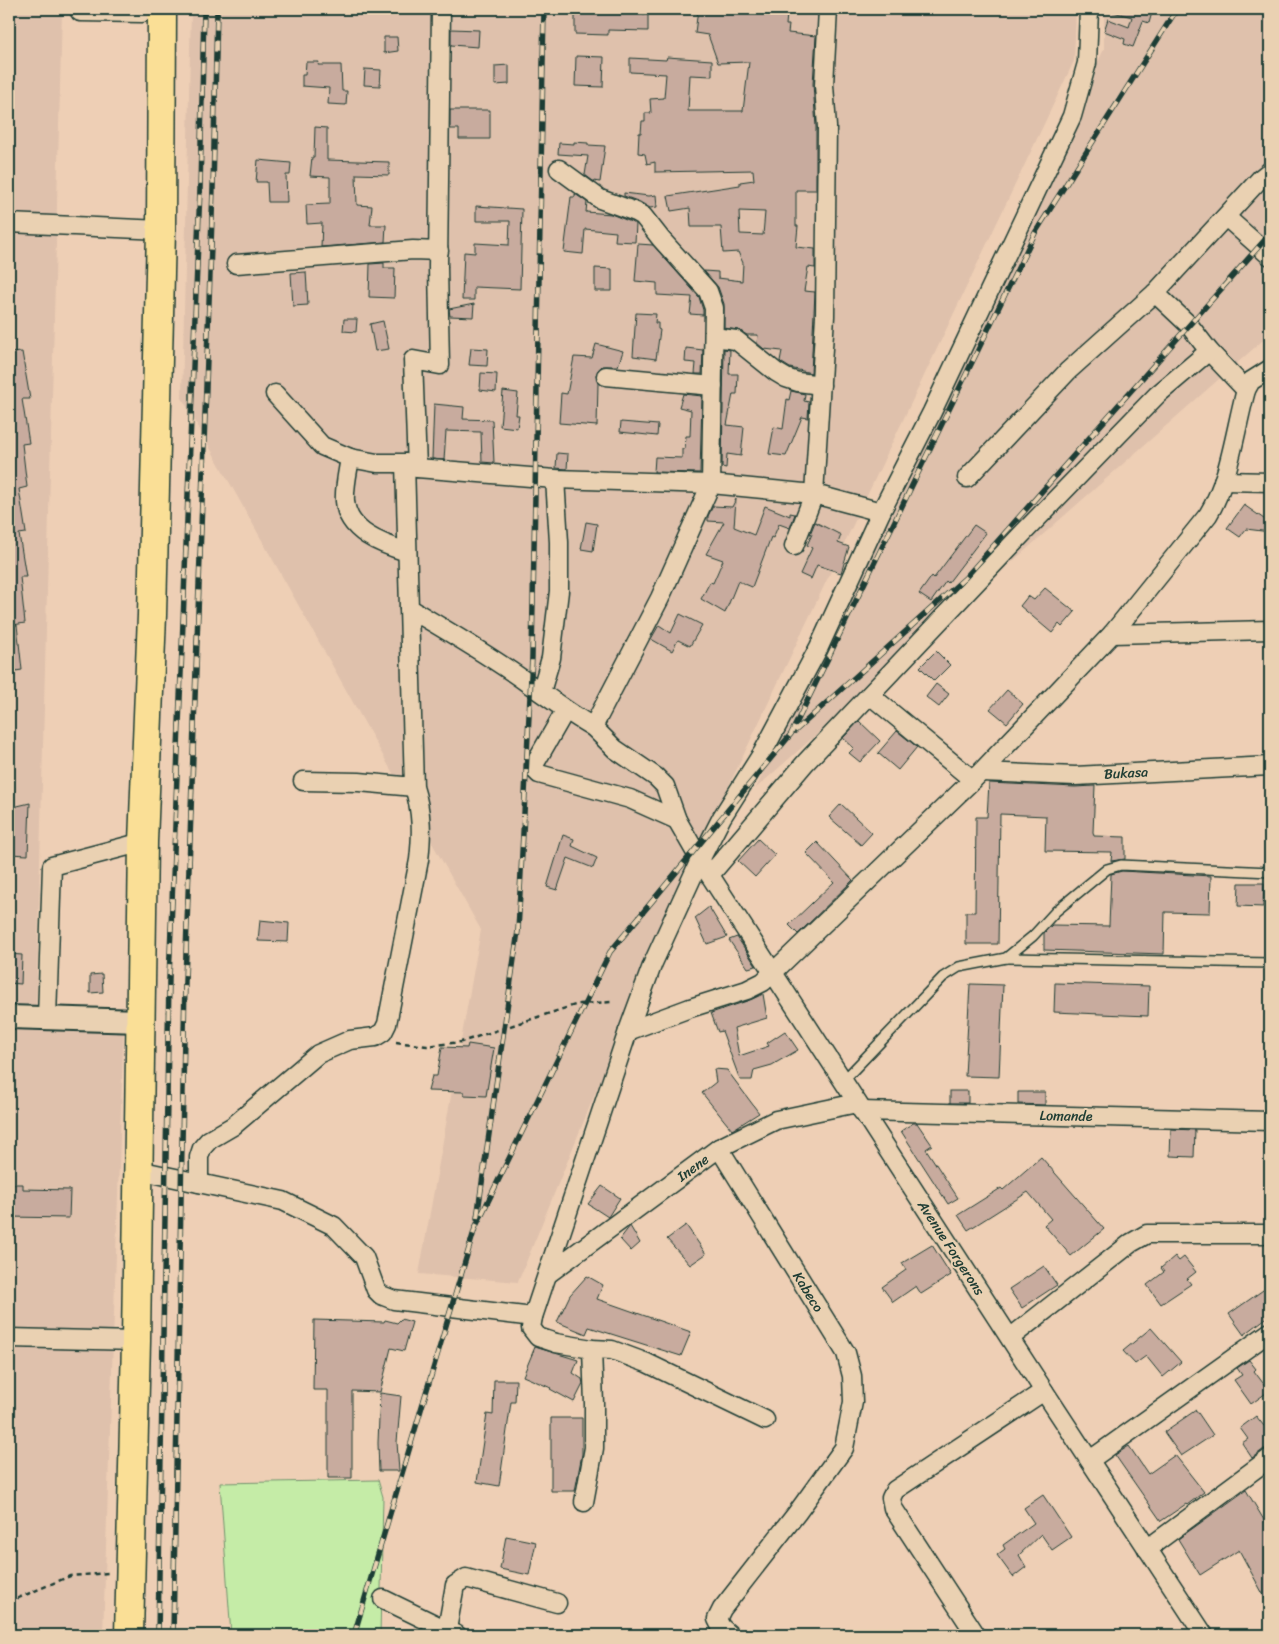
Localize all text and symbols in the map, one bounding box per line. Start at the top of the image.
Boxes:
street label: Bukasa [1103,759,1149,787]
street label: Lomande [1039,1103,1093,1129]
street label: Inene [671,1148,715,1189]
street label: Avenue Forgerons [910,1194,992,1301]
street label: Kabeco [786,1267,830,1317]

